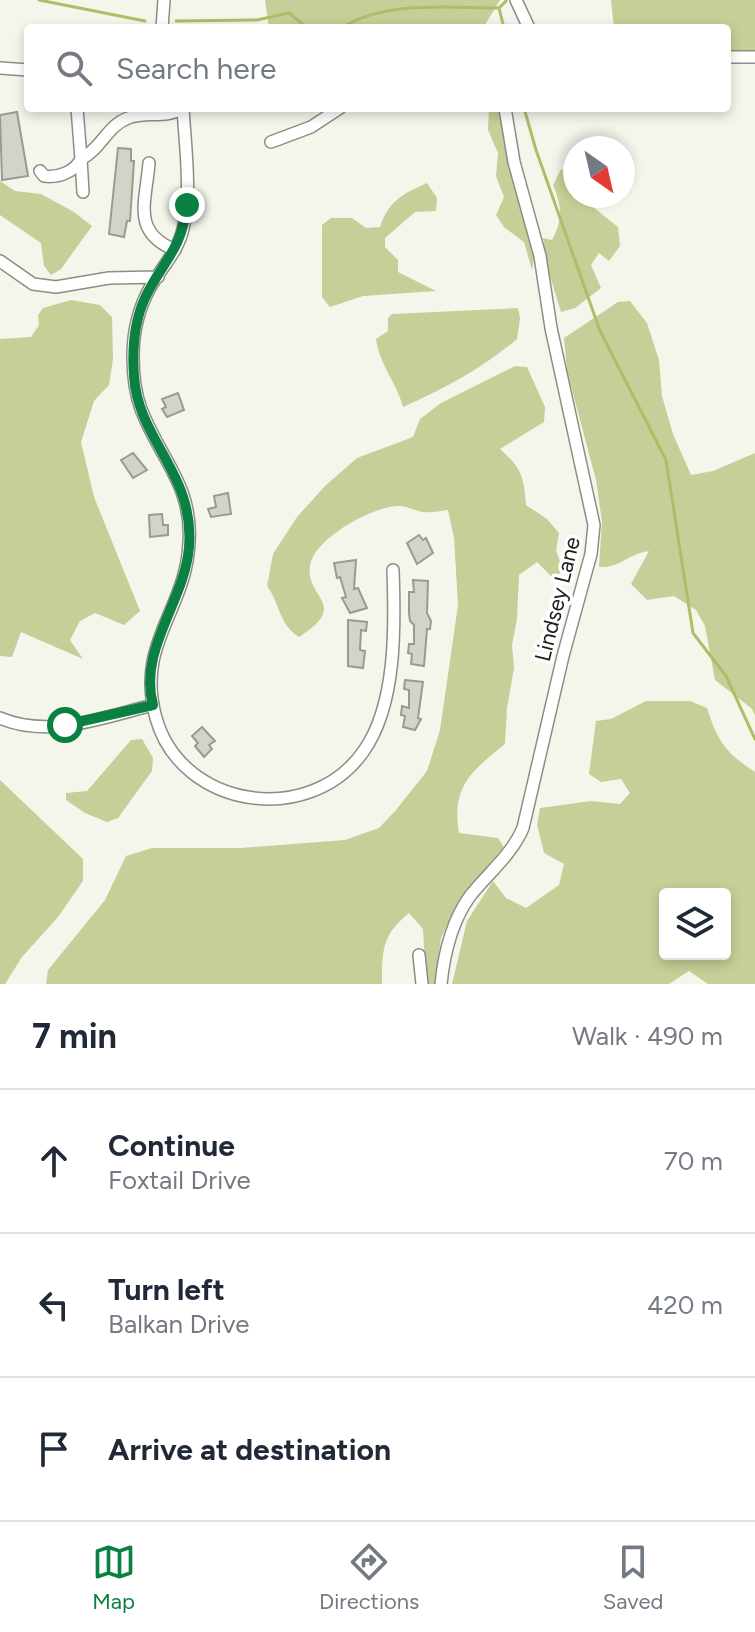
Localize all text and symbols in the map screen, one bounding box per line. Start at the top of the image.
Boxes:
search box [24,24,731,112]
icon: search [52,46,96,90]
text: Search here [116,50,276,87]
north arrow [563,136,635,208]
route end [169,187,205,223]
street label: Lindsey Lane [529,534,586,664]
route start [47,707,83,743]
map controls [659,888,731,960]
button: layers [659,888,731,960]
text: 7 min [32,1016,117,1057]
text: Walk · 490 m [572,1020,723,1052]
text: Continue [108,1127,235,1164]
icon: ahead [32,1139,76,1183]
text: 70 m [664,1145,723,1177]
text: Foxtail Drive [108,1164,251,1196]
text: Turn left [108,1271,225,1308]
icon: left [32,1283,76,1327]
text: 420 m [647,1289,723,1321]
text: Balkan Drive [108,1308,250,1340]
icon: arrive [32,1427,76,1471]
text: Arrive at destination [108,1431,391,1468]
tab: Map [92,1540,136,1615]
tab: Directions [319,1540,419,1615]
tab: Saved [603,1540,663,1615]

